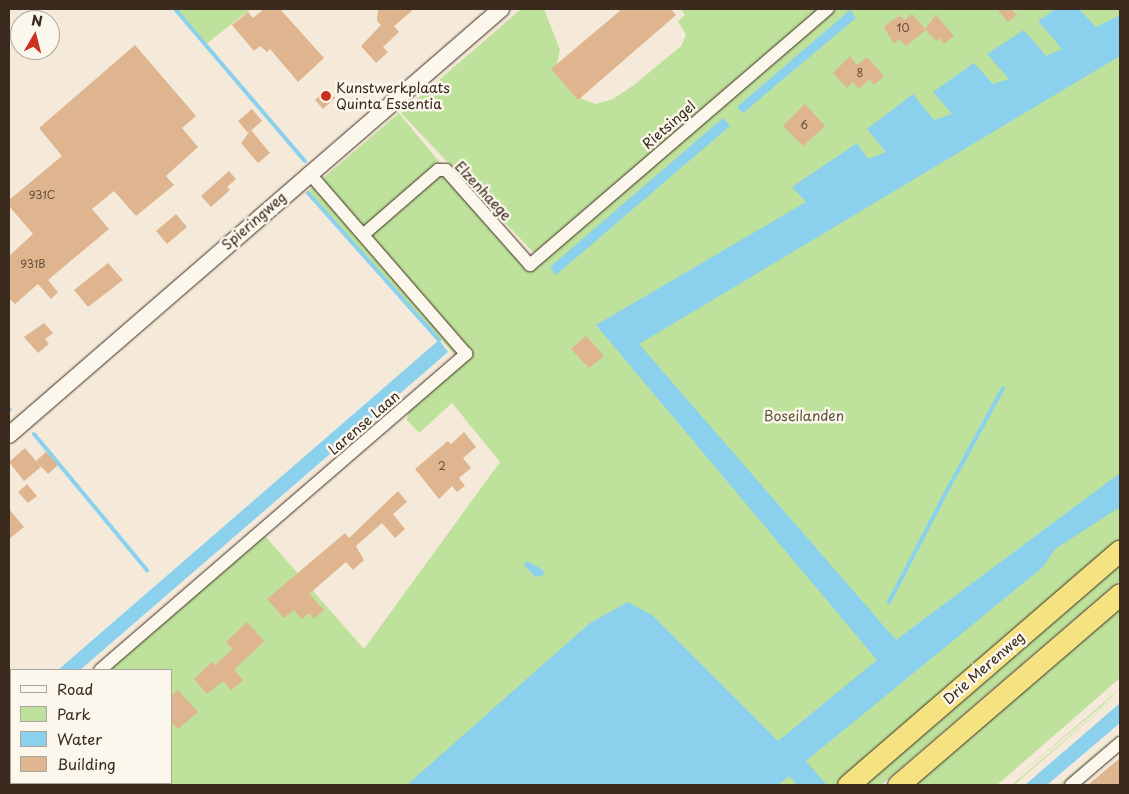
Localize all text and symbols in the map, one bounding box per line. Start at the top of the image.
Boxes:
text: N [30,9,44,32]
north arrow [10,10,60,60]
house number: 10 [897,21,909,35]
house number: 8 [857,66,863,80]
place label: Kunstwerkplaats Quinta Essentia [336,80,450,112]
marker: Kunstwerkplaats Quinta Essentia [320,90,332,102]
street label: Rietsingel [639,97,699,153]
house number: 6 [800,118,808,132]
street label: Elzenhaege [451,158,515,224]
house number: 931C [29,188,55,202]
street label: Spieringweg [218,188,290,254]
house number: 931B [20,257,46,271]
street label: Larense Laan [325,388,403,458]
park label: Boseilanden [764,408,844,424]
house number: 2 [438,459,446,473]
street label: Drie Merenweg [940,628,1028,708]
legend [10,669,172,784]
text: Road [57,677,93,700]
text: Park [57,702,91,725]
text: Water [57,727,102,750]
text: Building [57,752,116,775]

